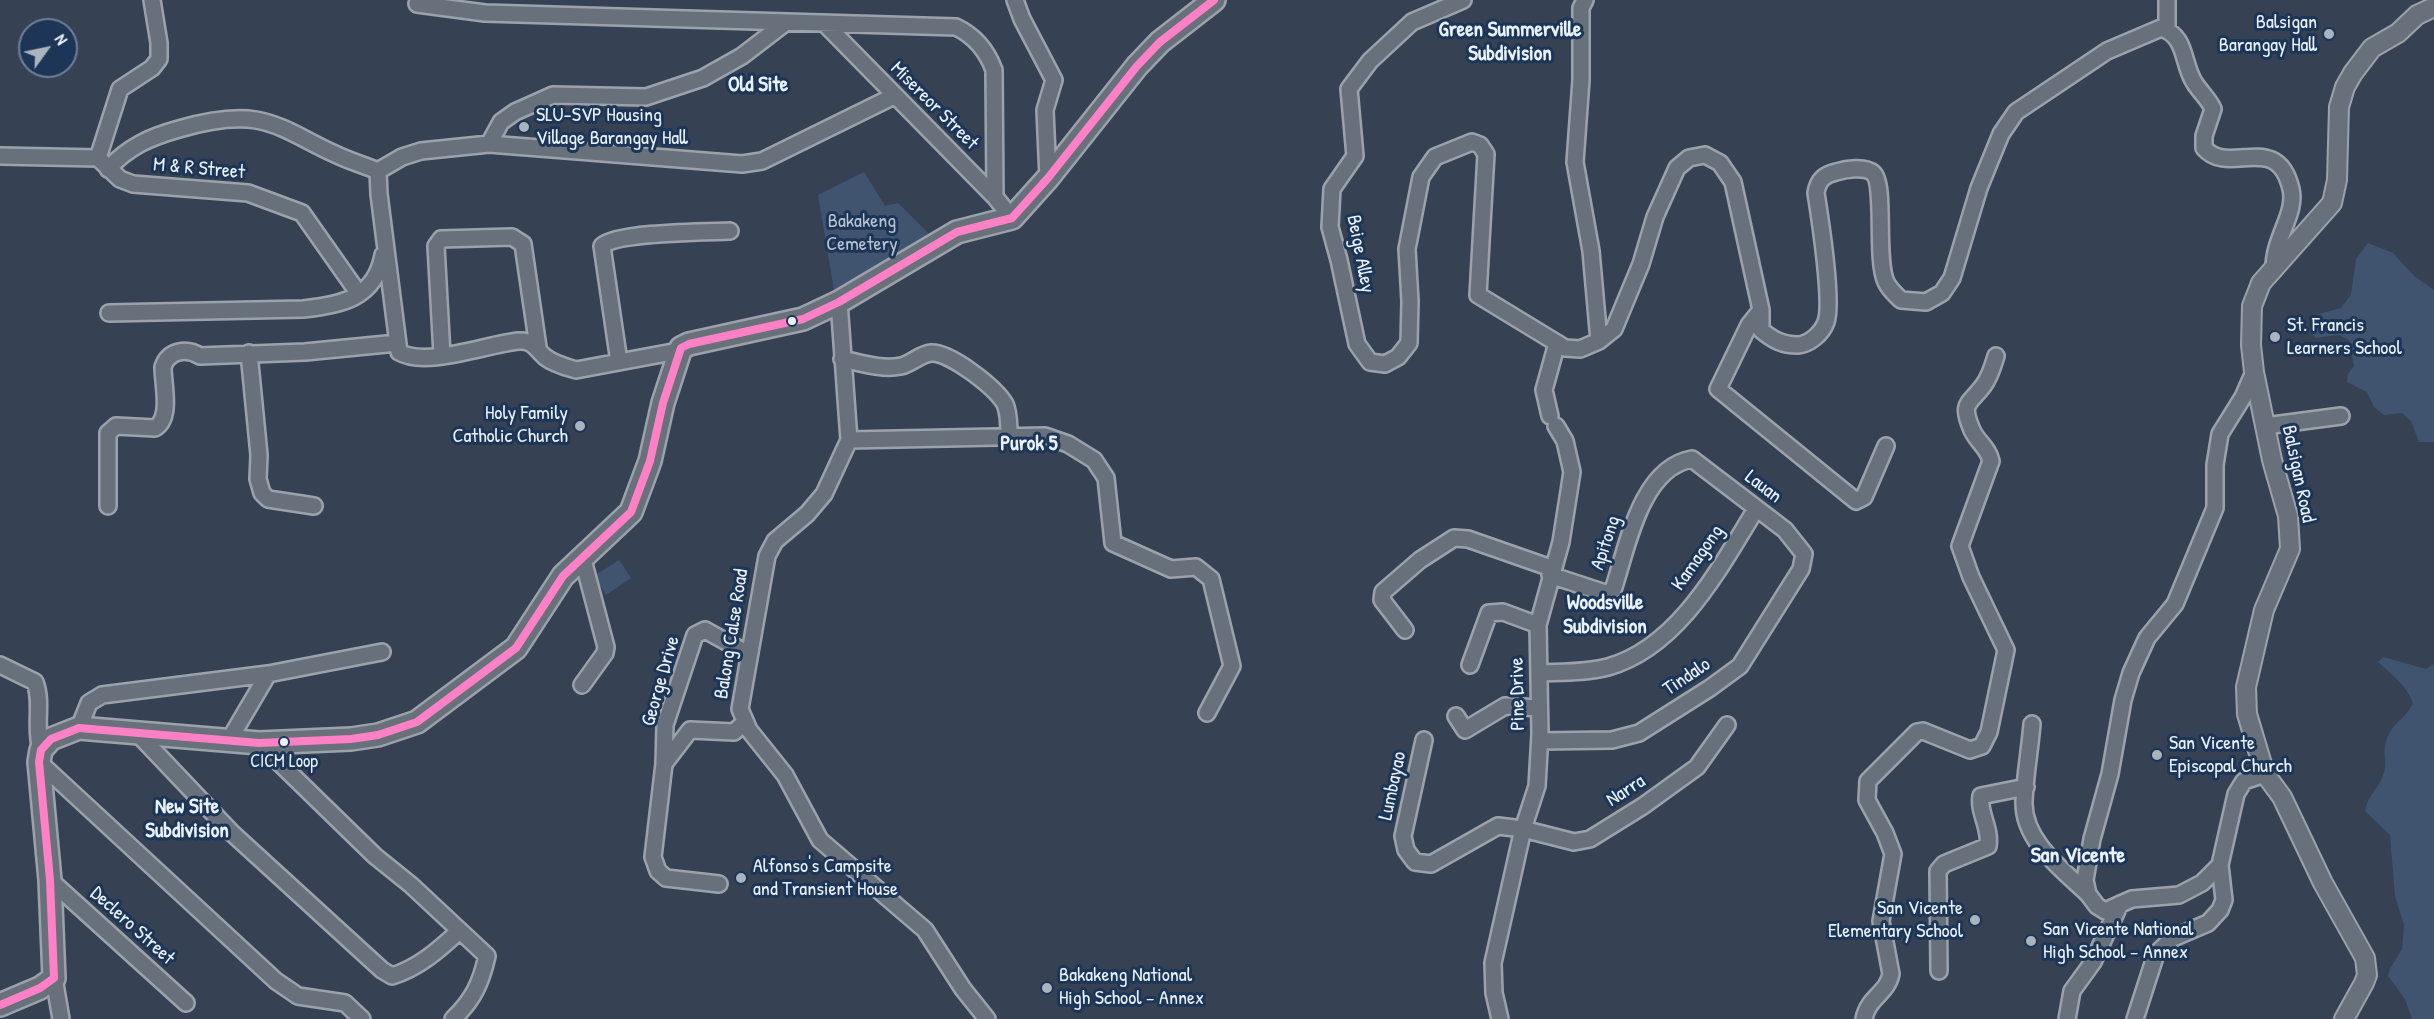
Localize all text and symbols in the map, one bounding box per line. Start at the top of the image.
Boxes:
place label: Balsigan Barangay Hall [2219,11,2317,58]
district label: Green Summerville Subdivision [1439,17,1581,67]
north arrow [18,18,78,78]
marker: Balsigan Barangay Hall [2322,27,2336,41]
text: N [50,30,73,49]
street label: Misereor Street [885,57,983,155]
district label: Old Site [728,72,788,98]
place label: SLU-SVP Housing Village Barangay Hall [536,104,688,151]
marker: SLU-SVP Housing Village Barangay Hall [517,120,531,134]
street label: M & R Street [152,153,246,185]
park label: Bakakeng Cemetery [826,210,898,257]
street label: Beige Alley [1341,213,1379,295]
place label: St. Francis Learners School [2287,314,2402,361]
unlabelled marker [786,315,798,327]
marker: St. Francis Learners School [2268,330,2282,344]
place label: Holy Family Catholic Church [452,402,568,449]
marker: Holy Family Catholic Church [573,419,587,433]
street label: Balsigan Road [2276,423,2320,525]
district label: Purok 5 [1000,431,1058,457]
street label: Lauan [1740,465,1786,509]
street label: Apitong [1586,513,1626,573]
street label: Kamagong [1667,521,1729,595]
street label: Balong Calse Road [710,567,754,701]
district label: Woodsville Subdivision [1563,590,1647,640]
street label: George Drive [637,633,685,729]
street label: Tindalo [1659,653,1715,701]
street label: Pine Drive [1505,657,1531,731]
place label: San Vicente Episcopal Church [2169,732,2292,779]
marker: CICM Loop [278,736,290,748]
marker: San Vicente Episcopal Church [2150,748,2164,762]
street label: Lumbayao [1374,750,1412,822]
place label: CICM Loop [250,751,318,773]
street label: Narra [1602,770,1650,812]
district label: New Site Subdivision [145,794,229,844]
district label: San Vicente [2031,843,2125,869]
place label: Alfonso's Campsite and Transient House [753,855,898,902]
marker: Alfonso's Campsite and Transient House [734,871,748,885]
street label: Declero Street [85,882,179,970]
place label: San Vicente Elementary School [1828,897,1963,944]
marker: San Vicente Elementary School [1968,913,1982,927]
place label: San Vicente National High School – Annex [2043,918,2194,965]
marker: San Vicente National High School – Annex [2024,934,2038,948]
place label: Bakakeng National High School – Annex [1059,964,1204,1011]
marker: Bakakeng National High School – Annex [1040,981,1054,995]

